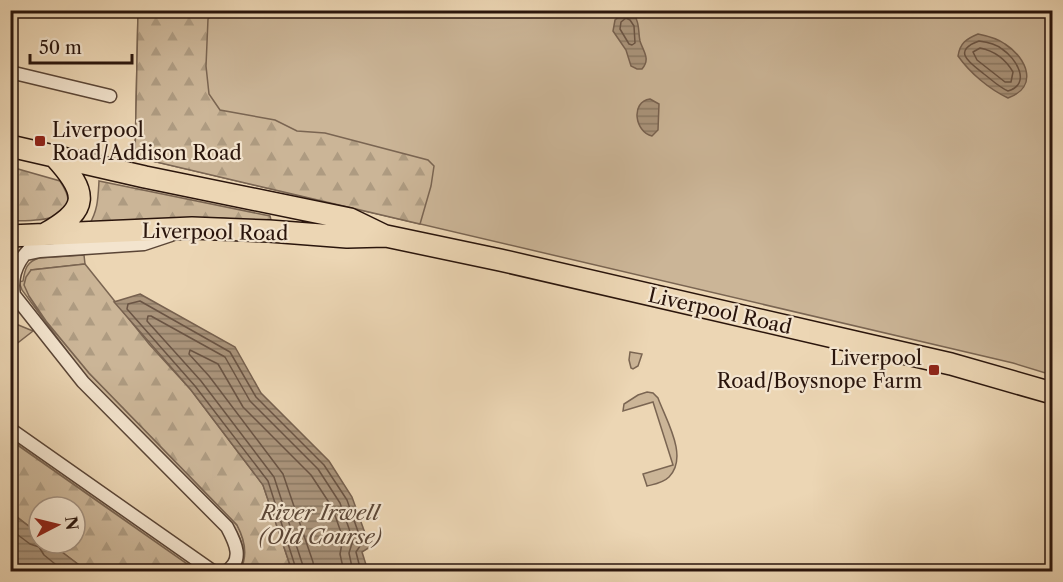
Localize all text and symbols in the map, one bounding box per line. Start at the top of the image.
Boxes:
scale bar [30,27,132,65]
text: 50 m [39,37,82,59]
place label: Liverpool Road/Addison Road [52,118,242,165]
marker: Liverpool Road/Addison Road [33,134,47,148]
street label: Liverpool Road [142,219,288,245]
street label: Liverpool Road [646,283,794,339]
place label: Liverpool Road/Boysnope Farm [717,346,922,393]
marker: Liverpool Road/Boysnope Farm [927,363,941,377]
north arrow [27,495,87,555]
water label: River Irwell (Old Course) [258,500,382,549]
text: N [61,515,83,531]

